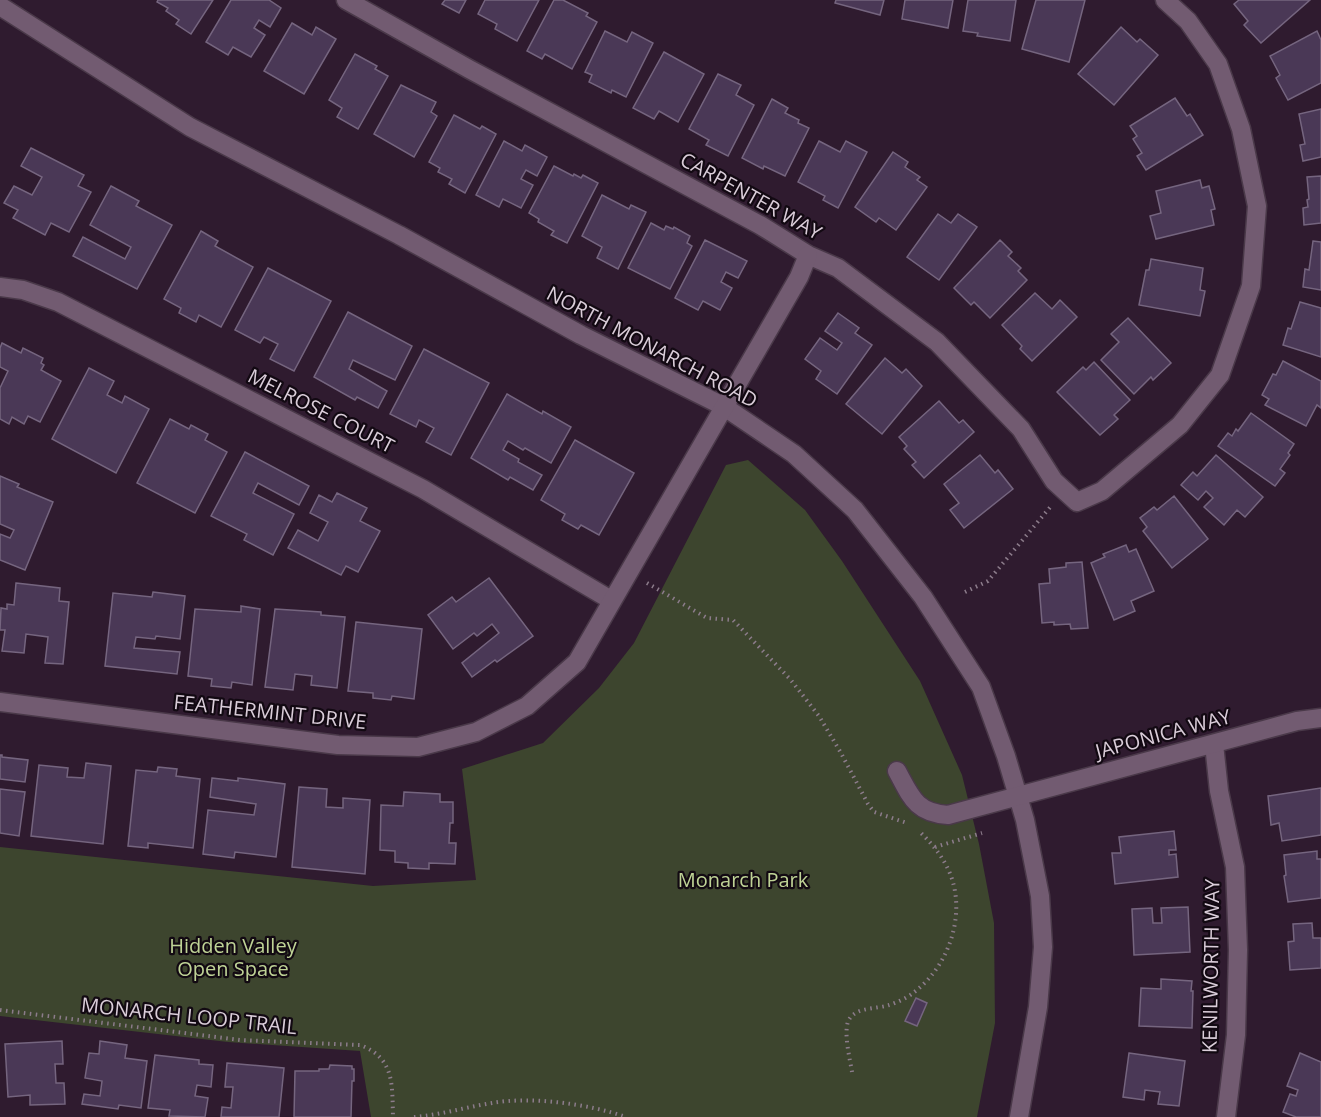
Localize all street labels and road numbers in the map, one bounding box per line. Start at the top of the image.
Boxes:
street label: CARPENTER WAY [676,146,827,246]
street label: NORTH MONARCH ROAD [542,279,762,414]
street label: MELROSE COURT [243,362,399,459]
street label: FEATHERMINT DRIVE [172,688,368,735]
street label: JAPONICA WAY [1090,702,1234,765]
street label: KENILWORTH WAY [1195,878,1226,1053]
street label: MONARCH LOOP TRAIL [80,991,298,1040]

